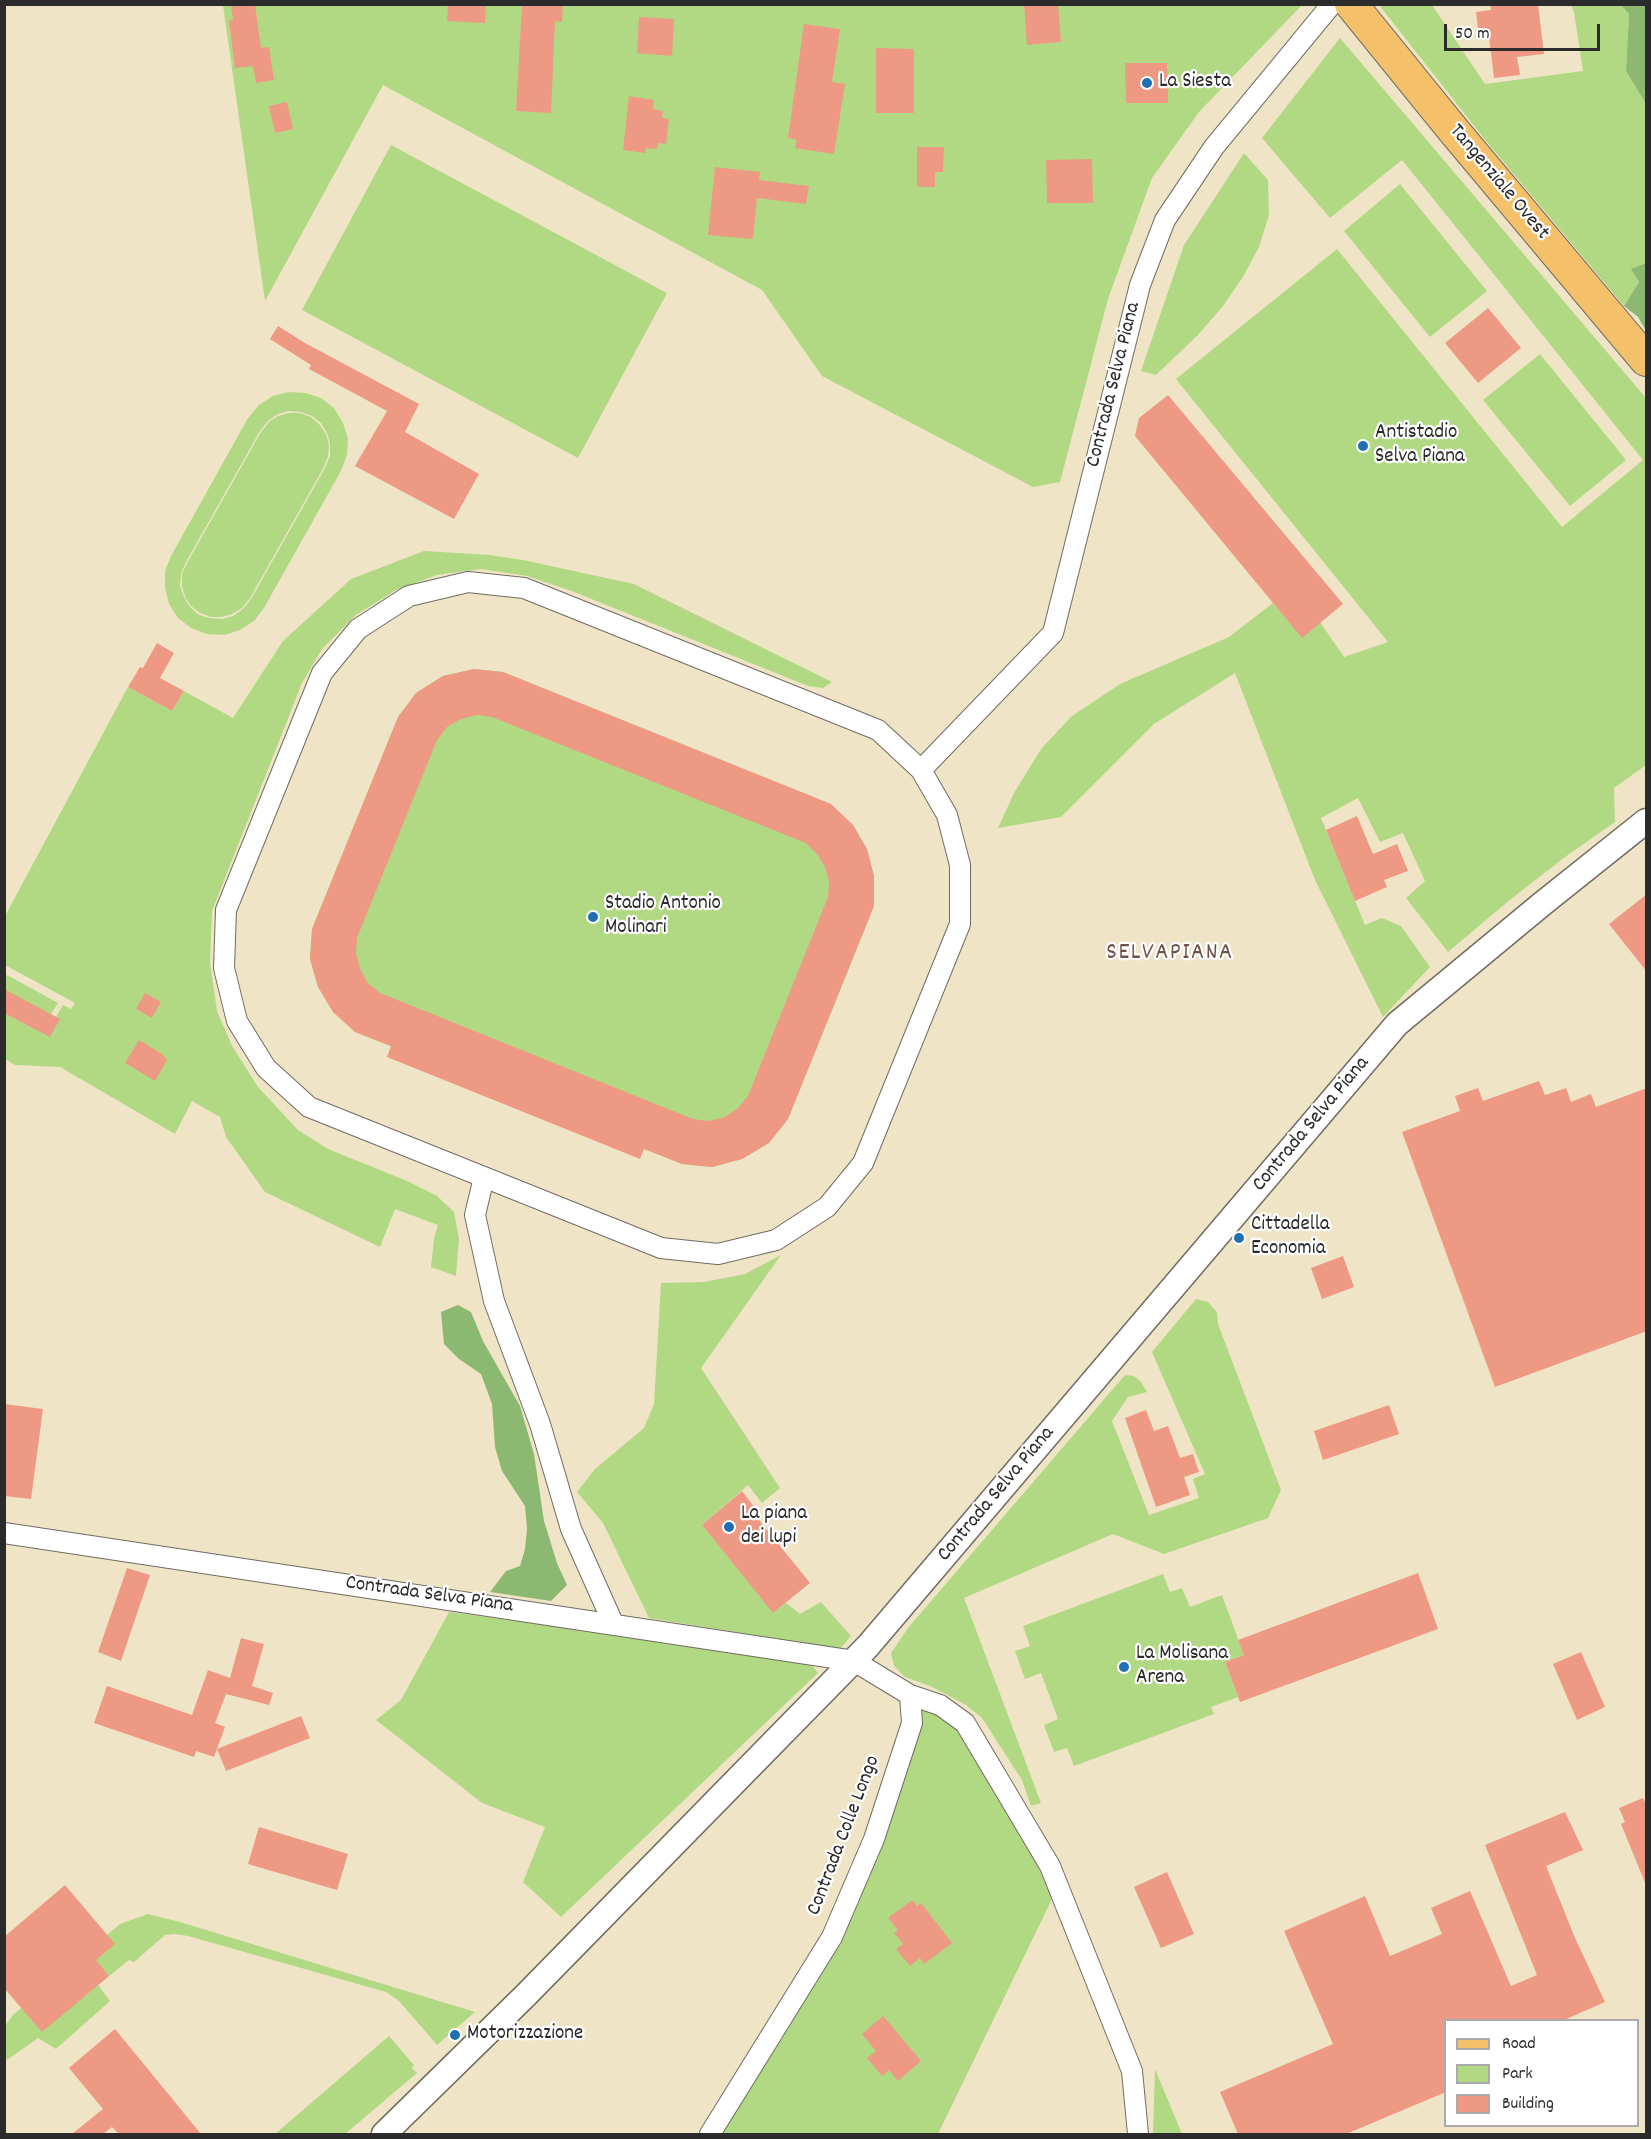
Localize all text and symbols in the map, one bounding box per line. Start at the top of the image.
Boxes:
scale bar [1447,12,1603,50]
text: 50 m [1455,22,1490,47]
place label: La Siesta [1159,70,1231,96]
marker: La Siesta [1140,76,1154,90]
street label: Tangenziale Ovest [1442,120,1554,246]
street label: Contrada Selva Piana [1082,300,1148,470]
place label: Antistadio Selva Piana [1375,421,1465,471]
marker: Antistadio Selva Piana [1356,439,1370,453]
place label: Stadio Antonio Molinari [605,892,721,942]
marker: Stadio Antonio Molinari [586,910,600,924]
district label: SELVAPIANA [1106,941,1234,969]
street label: Contrada Selva Piana [1248,1052,1376,1198]
place label: Cittadella Economia [1251,1213,1329,1263]
marker: Cittadella Economia [1232,1231,1246,1245]
street label: Contrada Selva Piana [933,1422,1061,1568]
place label: La piana dei lupi [741,1502,807,1552]
marker: La piana dei lupi [722,1520,736,1534]
street label: Contrada Selva Piana [344,1572,514,1620]
place label: La Molisana Arena [1136,1642,1228,1692]
marker: La Molisana Arena [1117,1660,1131,1674]
street label: Contrada Colle Longo [803,1752,887,1920]
legend [1444,2019,1639,2127]
place label: Motorizzazione [467,2022,583,2048]
marker: Motorizzazione [448,2028,462,2042]
text: Road [1502,2032,1536,2057]
text: Park [1502,2062,1533,2087]
text: Building [1502,2092,1554,2117]

